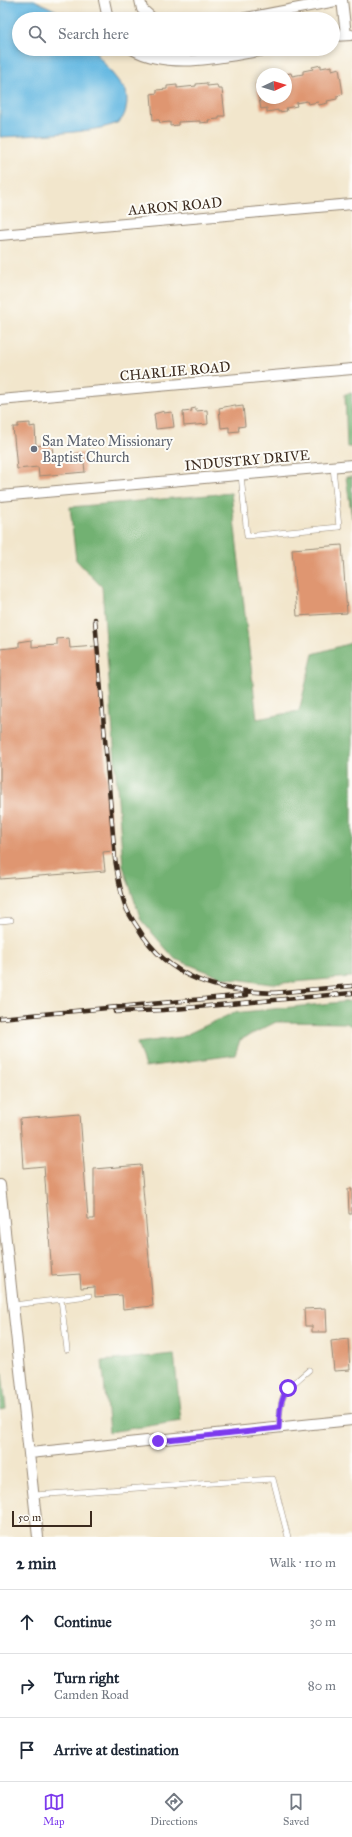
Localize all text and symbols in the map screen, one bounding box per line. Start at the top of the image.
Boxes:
search box [12,12,340,56]
icon: search [26,23,48,45]
text: Search here [58,25,129,43]
north arrow [256,68,292,104]
street label: AARON ROAD [126,194,223,219]
street label: CHARLIE ROAD [119,358,231,385]
place label: San Mateo Missionary Baptist Church [42,433,173,466]
marker: San Mateo Missionary Baptist Church [29,444,39,454]
street label: INDUSTRY DRIVE [184,447,310,474]
route start [279,1379,297,1397]
route end [149,1432,167,1450]
scale bar [12,1509,92,1528]
text: 50 m [18,1511,41,1524]
text: 2 min [16,1553,56,1574]
text: Walk · 110 m [269,1555,336,1571]
icon: ahead [16,1611,38,1633]
text: Continue [54,1613,112,1631]
text: 30 m [310,1614,336,1630]
text: Turn right [54,1669,119,1687]
icon: right [16,1675,38,1697]
text: 80 m [308,1678,336,1694]
text: Camden Road [54,1687,129,1703]
icon: arrive [16,1739,38,1761]
text: Arrive at destination [54,1741,179,1759]
tab: Map [43,1791,65,1828]
tab: Directions [150,1791,198,1828]
tab: Saved [283,1791,309,1828]

